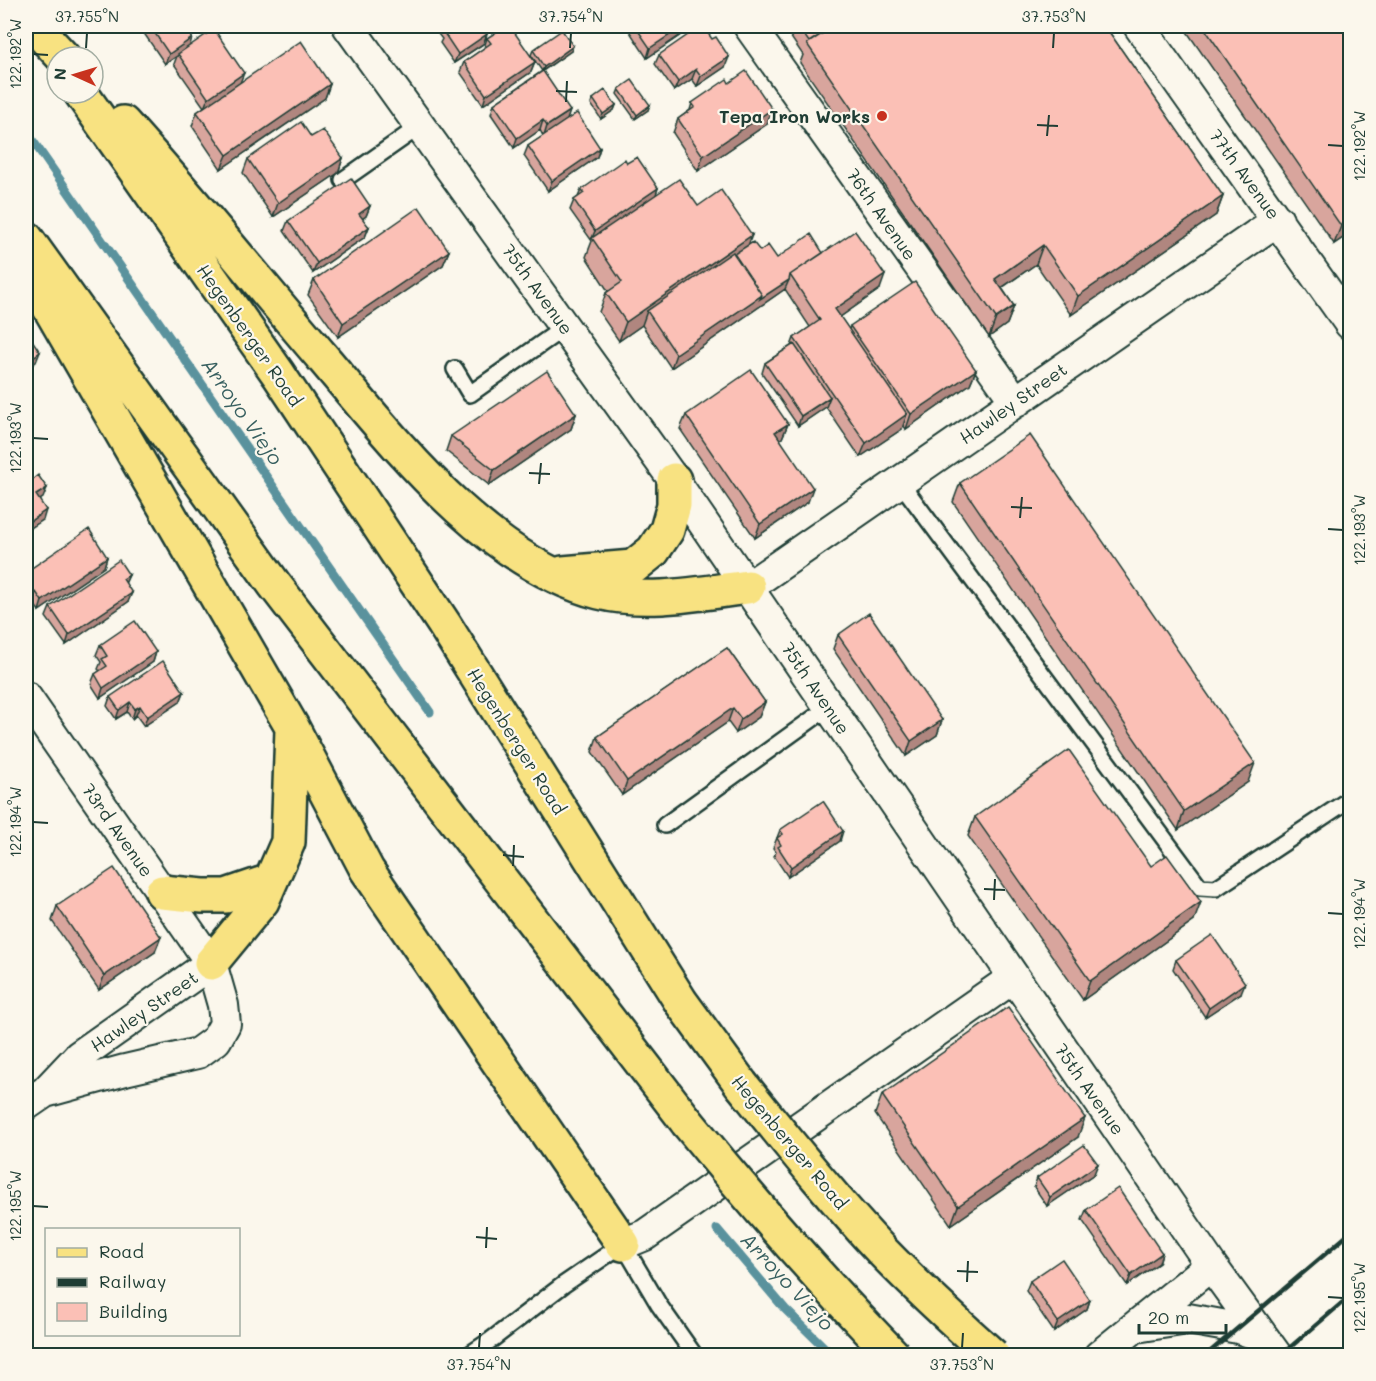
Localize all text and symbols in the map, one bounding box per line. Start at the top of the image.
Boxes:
text: 37.755°N [55,6,119,26]
text: 37.754°N [539,6,603,26]
text: 37.753°N [1022,6,1086,26]
text: 122.192°W [5,19,25,89]
north arrow [45,45,105,105]
text: N [49,67,70,81]
place label: Tepa Iron Works [719,104,870,128]
marker: Tepa Iron Works [875,109,889,123]
text: 122.192°W [1349,111,1369,181]
street label: 77th Avenue [1204,124,1286,224]
street label: 76th Avenue [841,163,923,265]
street label: 75th Avenue [497,239,579,339]
street label: Hegenberger Road [192,259,308,411]
water label: Arroyo Viejo [197,352,290,470]
street label: Hawley Street [954,357,1072,449]
text: 122.193°W [5,402,25,474]
text: 122.193°W [1349,494,1369,566]
street label: 75th Avenue [776,637,856,739]
street label: Hegenberger Road [462,663,572,819]
street label: 73rd Avenue [77,778,159,882]
text: 122.194°W [5,786,25,858]
text: 122.194°W [1349,878,1369,950]
street label: Hawley Street [85,965,203,1057]
street label: 75th Avenue [1050,1038,1130,1140]
street label: Hegenberger Road [727,1070,853,1214]
text: 122.195°W [5,1170,25,1242]
water label: Arroyo Viejo [736,1226,840,1336]
legend [45,1228,240,1336]
text: Road [99,1239,144,1263]
text: 122.195°W [1349,1262,1369,1334]
text: Railway [99,1269,166,1293]
scale bar [1139,1297,1226,1335]
text: Building [99,1299,167,1323]
text: 20 m [1148,1305,1189,1329]
text: 37.754°N [447,1354,511,1374]
text: 37.753°N [930,1354,994,1374]

